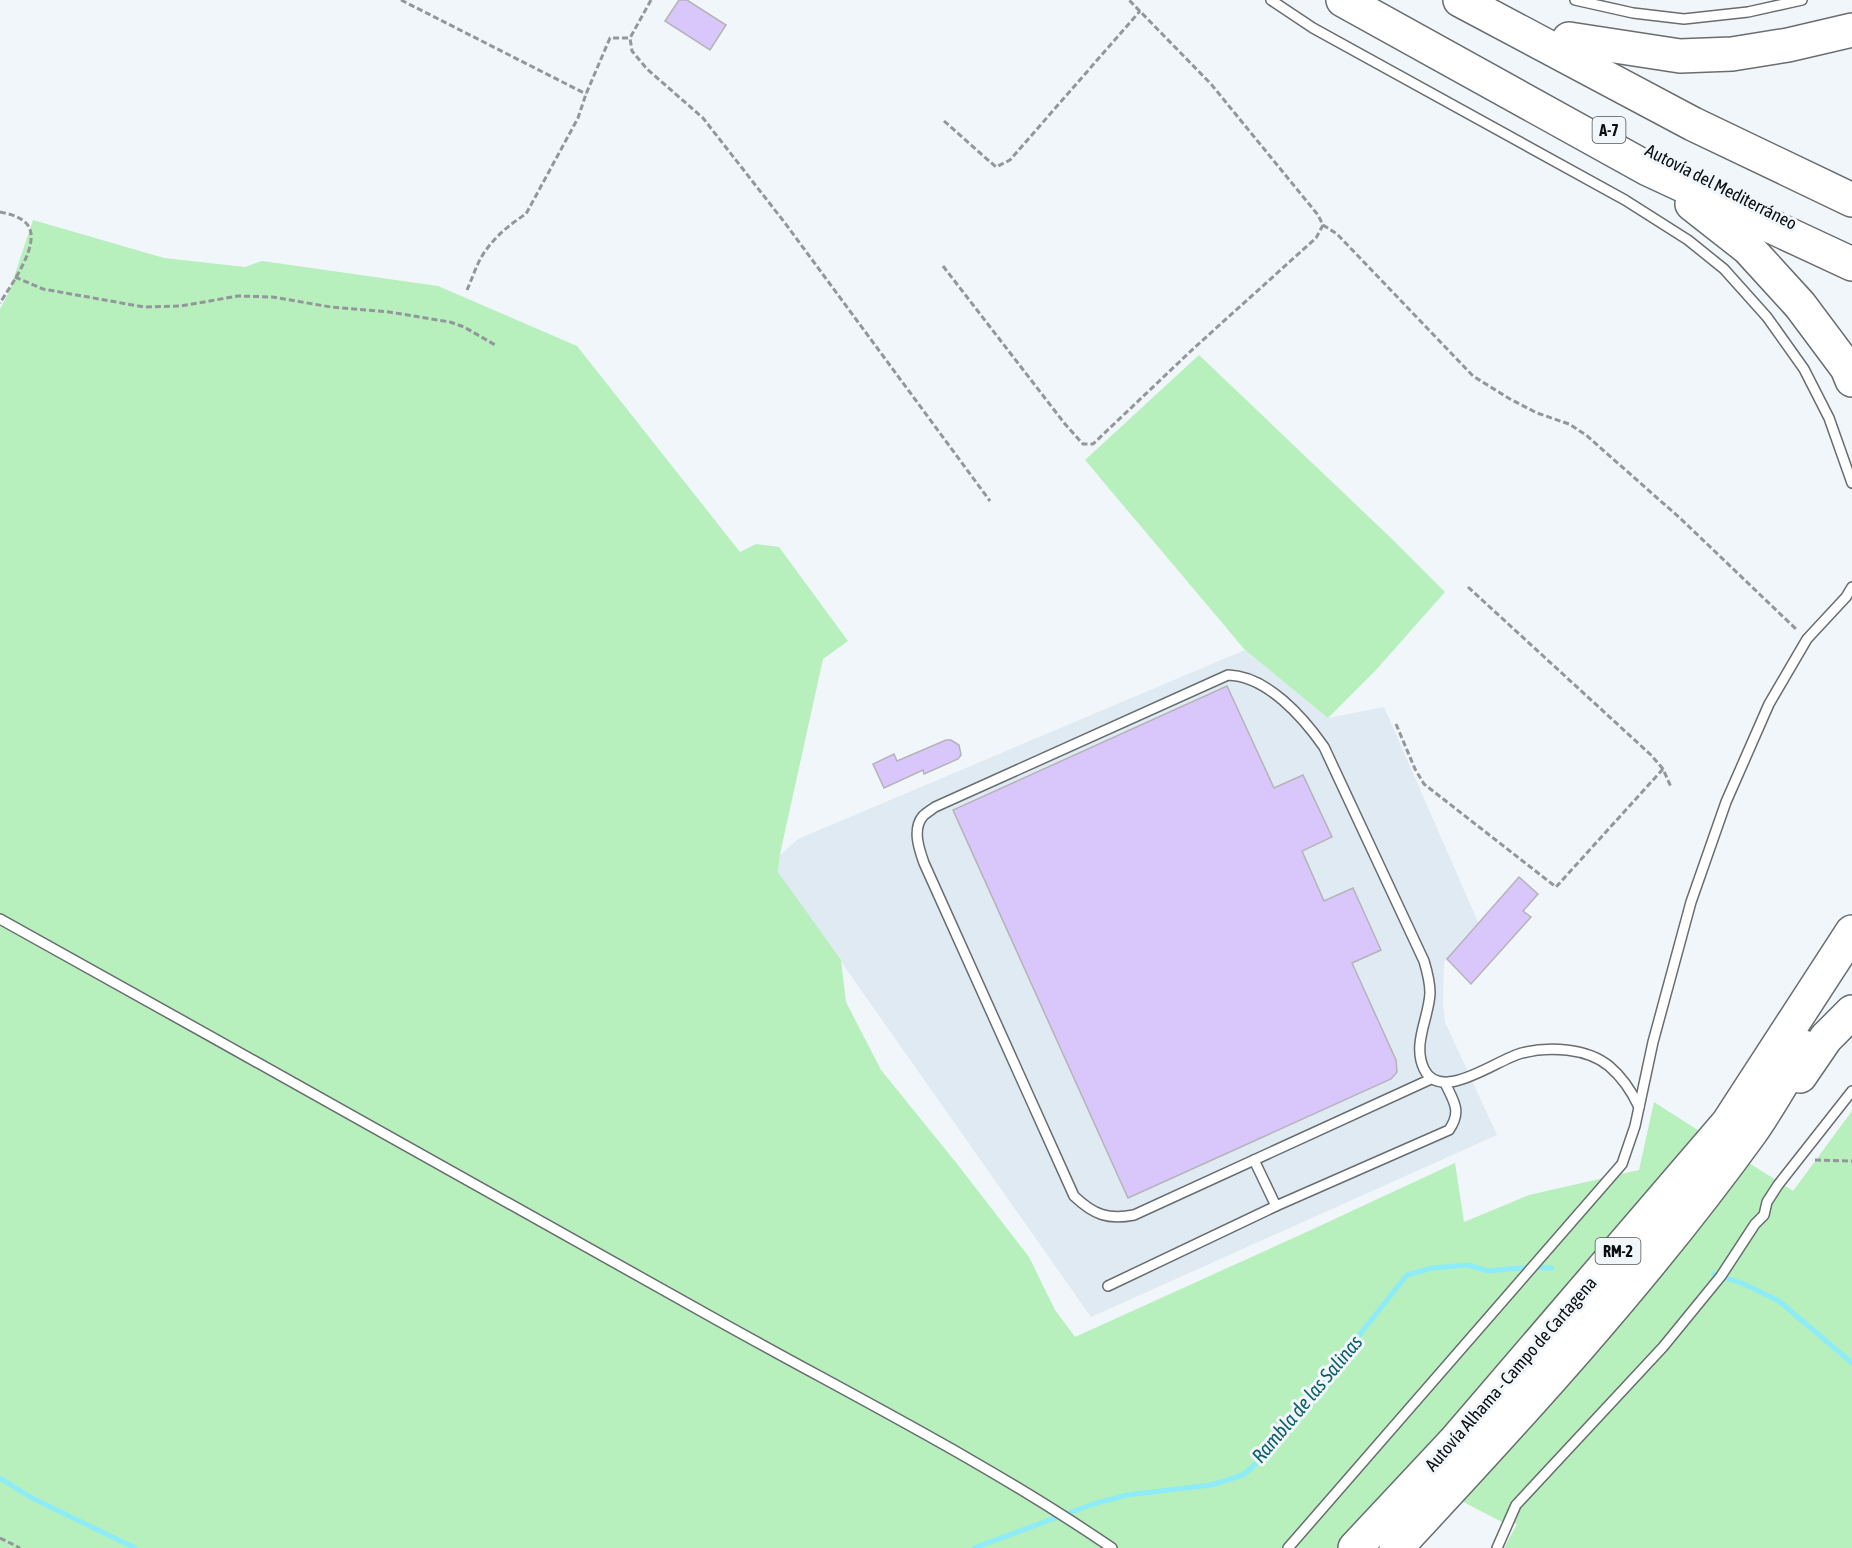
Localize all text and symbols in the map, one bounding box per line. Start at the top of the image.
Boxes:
road number: A-7 [1592,117,1626,143]
street label: Autovía del Mediterráneo [1642,139,1800,234]
road number: RM-2 [1596,1238,1640,1264]
street label: Autovía Alhama - Campo de Cartagena [1421,1272,1601,1475]
water label: Rambla de las Salinas [1247,1330,1367,1467]

